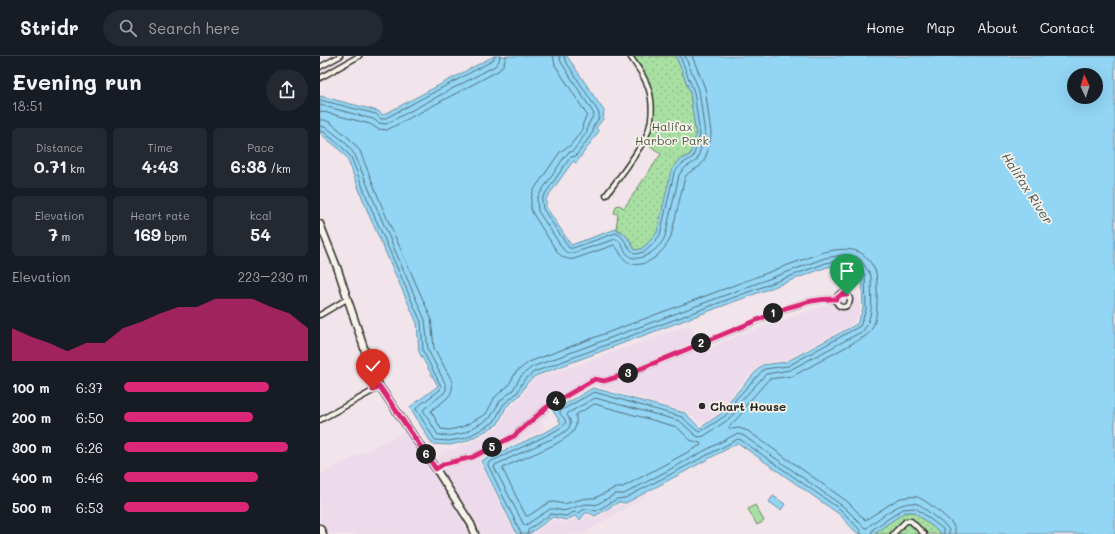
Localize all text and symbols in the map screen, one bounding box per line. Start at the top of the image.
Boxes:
search box [103,10,383,46]
text: Stridr [20,15,79,40]
icon: search [117,17,139,39]
text: Search here [149,18,240,38]
text: Home [866,18,904,37]
text: Map [926,18,955,37]
text: About [977,18,1018,37]
text: Contact [1040,18,1095,37]
text: Evening run [12,67,142,96]
north arrow [1067,68,1103,104]
map controls [1067,68,1103,104]
button: share [266,69,308,111]
text: 18:51 [12,97,43,114]
park label: Halifax Harbor Park [635,118,709,148]
text: Distance [36,140,83,155]
text: Time [147,140,173,155]
text: Pace [247,140,274,155]
water label: Halifax River [998,149,1058,228]
text: 0.71 [34,155,67,177]
text: 4:43 [141,155,179,177]
text: 6:38 [230,155,267,177]
text: km [67,161,85,176]
text: /km [267,161,291,176]
text: Elevation [35,208,84,223]
text: Heart rate [130,208,190,223]
text: kcal [250,208,272,223]
text: 7 [48,223,58,245]
text: 169 [133,223,161,245]
text: 54 [250,223,271,245]
text: m [58,229,70,244]
text: bpm [161,229,187,244]
pin [830,254,864,295]
icon: arrive [836,260,858,282]
text: Elevation [12,268,70,285]
text: 223–230 m [238,268,308,285]
pin: 1 [763,303,783,323]
text: 1 [771,305,775,320]
pin: 2 [691,333,711,353]
text: 2 [698,335,704,350]
pin [356,349,390,390]
icon: check [362,355,384,377]
pin: 3 [618,363,638,383]
text: 3 [625,365,631,380]
text: 100 m [12,379,49,396]
text: 6:37 [76,379,103,396]
pin: 4 [546,391,566,411]
text: 4 [553,393,559,408]
place label: Chart House [710,398,786,414]
marker: Chart House [697,401,707,411]
text: 200 m [12,409,51,426]
text: 6:50 [76,409,103,426]
pin: 5 [482,437,502,457]
text: 300 m [12,439,52,456]
text: 6:26 [76,439,103,456]
text: 5 [489,439,495,454]
pin: 6 [416,444,436,464]
text: 6 [423,446,429,461]
text: 400 m [12,469,52,486]
text: 6:46 [76,469,103,486]
text: 500 m [12,499,51,516]
text: 6:53 [76,499,103,516]

